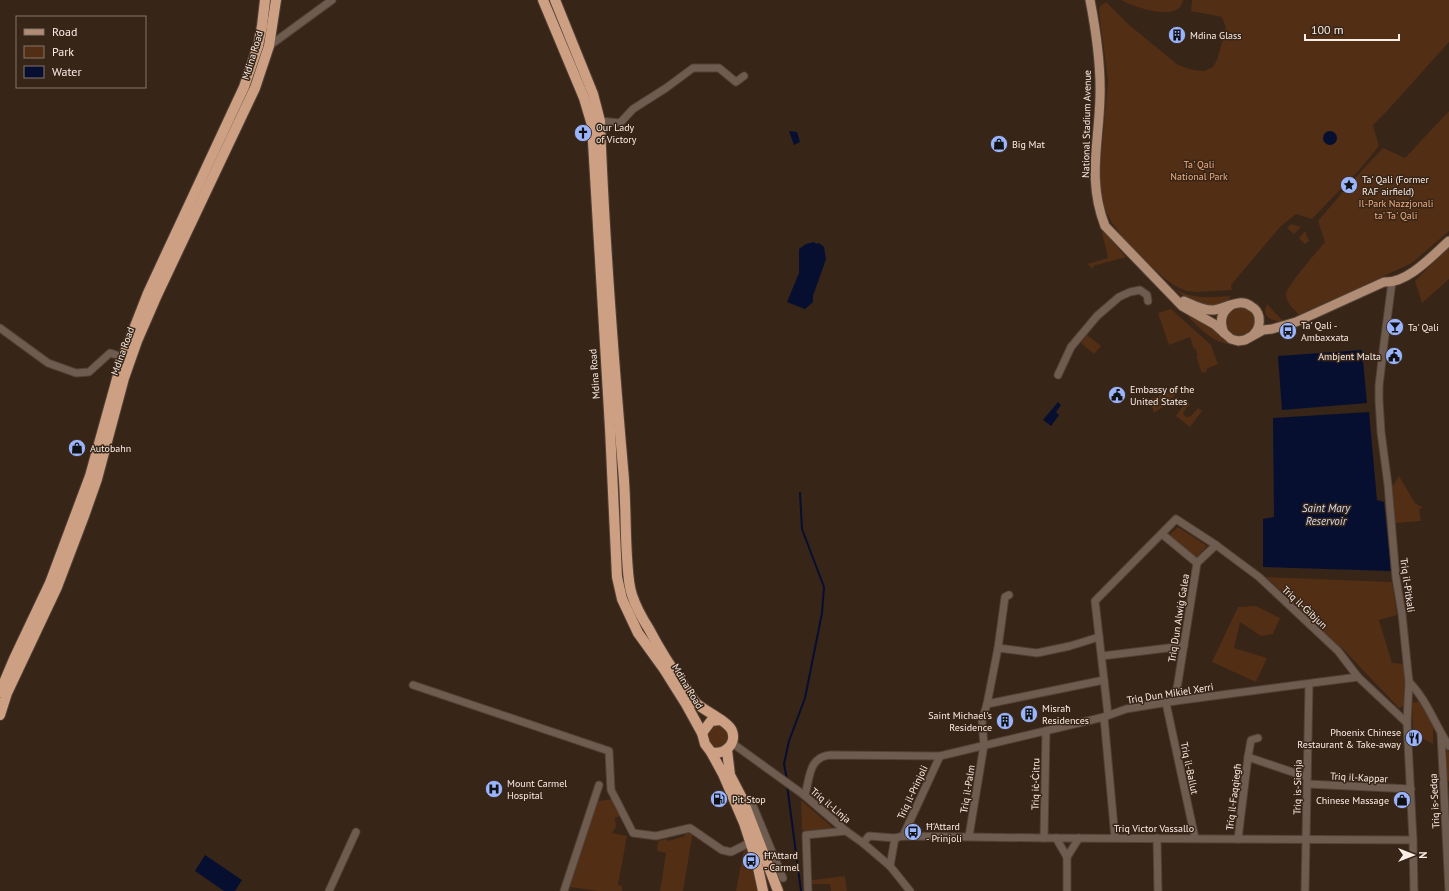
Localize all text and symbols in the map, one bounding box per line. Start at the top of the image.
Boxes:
legend [16,16,146,88]
scale bar [1305,16,1399,42]
text: 100 m [1311,22,1344,37]
text: Road [52,24,77,39]
building icon: Mdina Glass [1167,25,1187,45]
street label: Mdina Road [239,29,266,81]
place label: Mdina Glass [1190,29,1242,42]
text: Park [52,44,74,59]
text: Water [52,64,82,79]
street label: National Stadium Avenue [1079,70,1094,178]
place label: Our Lady of Victory [596,121,637,146]
church icon: Our Lady of Victory [573,123,593,143]
shop icon: Big Mat [989,134,1009,154]
place label: Big Mat [1012,138,1045,151]
park label: Ta' Qali National Park [1170,158,1228,183]
place label: Ta' Qali (Former RAF airfield) [1362,173,1429,198]
place icon: Ta' Qali (Former RAF airfield) [1339,175,1359,195]
park label: Il-Park Nazzjonali ta' Ta' Qali [1359,197,1433,222]
bar icon: Ta' Qali [1385,317,1405,337]
place label: Ta' Qali - Ambaxxata [1301,319,1349,344]
bus stop icon: Ta' Qali - Ambaxxata [1278,321,1298,341]
place label: Ta' Qali [1408,321,1439,334]
street label: Mdina Road [108,325,137,377]
public building icon: Ambjent Malta [1384,346,1404,366]
street label: Mdina Road [586,348,603,399]
place label: Ambjent Malta [1318,350,1381,363]
place label: Embassy of the United States [1130,383,1194,408]
public building icon: Embassy of the United States [1107,385,1127,405]
shop icon: Autobahn [67,438,87,458]
place label: Autobahn [90,442,131,455]
water label: Saint Mary Reservoir [1302,501,1351,528]
street label: Triq il-Pitkali [1397,557,1418,613]
street label: Triq Dun Alwiġ Galea [1165,573,1192,663]
street label: Triq il-Ġibjun [1279,583,1330,632]
street label: Mdina Road [669,661,706,711]
street label: Triq Dun Mikiel Xerri [1126,680,1214,707]
place label: Misraħ Residences [1042,702,1089,727]
building icon: Misraħ Residences [1019,704,1039,724]
place label: Saint Michael's Residence [928,709,992,734]
building icon: Saint Michael's Residence [995,711,1015,731]
place label: Phoenix Chinese Restaurant & Take-away [1297,726,1401,751]
restaurant icon: Phoenix Chinese Restaurant & Take-away [1404,728,1424,748]
street label: Triq il-Ballut [1178,741,1202,796]
street label: Triq iċ-Ċitru [1029,758,1042,810]
street label: Triq is-Sienja [1291,759,1304,815]
street label: Triq il-Prinjoli [894,763,931,821]
street label: Triq il-Faqqiegħ [1223,763,1244,831]
street label: Triq il-Palm [957,764,978,814]
street label: Triq il-Kappar [1330,769,1389,786]
street label: Triq is-Sedqa [1427,773,1442,829]
place label: Mount Carmel Hospital [507,777,567,802]
hospital icon: Mount Carmel Hospital [484,779,504,799]
street label: Triq il-Linja [808,785,854,826]
fuel station icon: Pit Stop [709,789,729,809]
shop icon: Chinese Massage [1392,790,1412,810]
place label: Pit Stop [732,793,766,806]
place label: Chinese Massage [1316,794,1389,807]
place label: Ħ'Attard - Prinjoli [926,820,962,845]
bus stop icon: Ħ'Attard - Prinjoli [903,822,923,842]
street label: Triq Victor Vassallo [1114,822,1194,835]
north arrow [1393,835,1433,875]
place label: Ħ'Attard - Carmel [764,849,800,874]
bus stop icon: Ħ'Attard - Carmel [741,851,761,871]
text: N [1416,851,1430,859]

